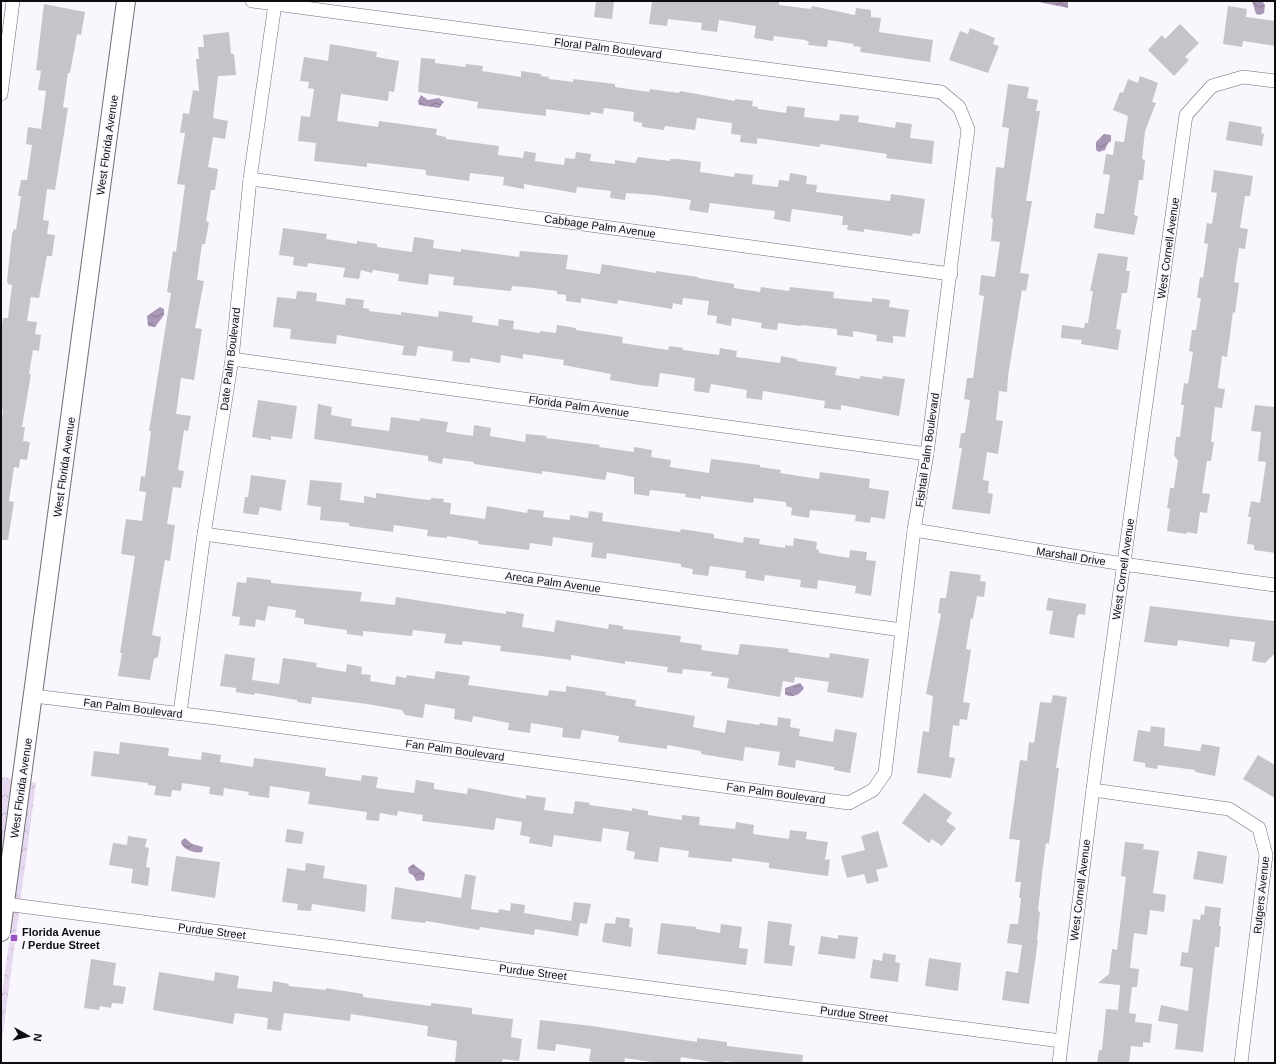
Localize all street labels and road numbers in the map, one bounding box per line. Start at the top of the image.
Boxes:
street label: Floral Palm Boulevard [554,35,662,61]
street label: West Florida Avenue [94,94,120,196]
street label: West Cornell Avenue [1155,196,1181,300]
street label: Cabbage Palm Avenue [544,212,656,240]
street label: Date Palm Boulevard [218,307,242,411]
street label: Fishtail Palm Boulevard [913,392,941,508]
street label: Florida Palm Avenue [528,393,630,419]
street label: West Florida Avenue [51,416,77,518]
street label: West Cornell Avenue [1110,517,1136,621]
street label: Marshall Drive [1035,545,1107,567]
street label: Areca Palm Avenue [504,569,602,595]
street label: Fan Palm Boulevard [83,696,183,720]
street label: West Florida Avenue [8,737,34,839]
street label: Fan Palm Boulevard [405,737,505,763]
street label: Fan Palm Boulevard [726,780,826,806]
street label: West Cornell Avenue [1068,838,1092,942]
street label: Rutgers Avenue [1251,856,1271,934]
street label: Purdue Street [178,921,246,941]
street label: Purdue Street [499,962,567,982]
street label: Purdue Street [820,1004,888,1024]

